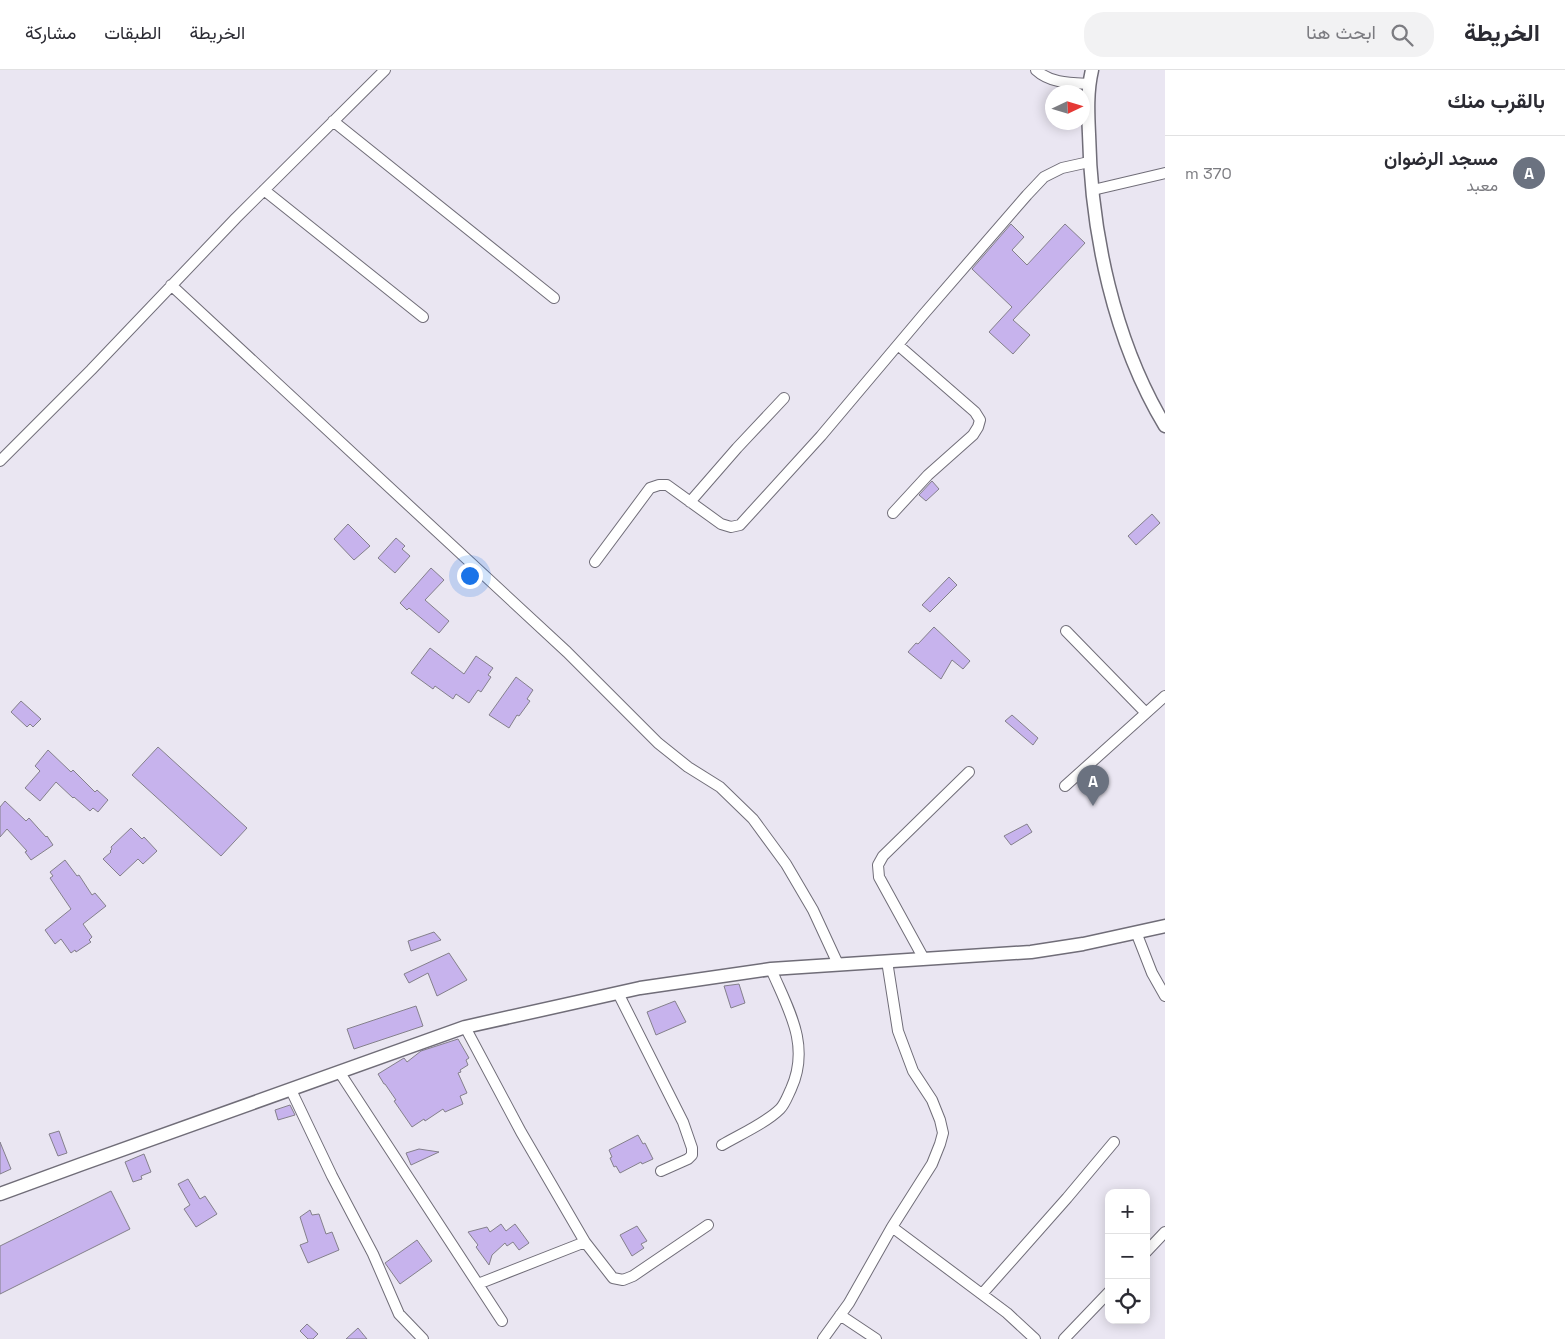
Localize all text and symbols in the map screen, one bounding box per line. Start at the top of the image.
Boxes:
search box [1084,12,1434,57]
text: الخريطة [1464,17,1540,48]
text: ابحث هنا [1306,20,1376,45]
text: مشاركة [25,21,76,44]
text: الطبقات [104,21,161,44]
text: الخريطة [189,21,245,44]
icon: search [1388,21,1416,49]
north arrow [1045,85,1090,130]
text: بالقرب منك [1447,87,1545,114]
text: مسجد الرضوان [1384,146,1498,171]
text: 370 m [1185,163,1232,184]
text: A [1524,163,1534,184]
text: معبد [1466,175,1498,196]
your location [457,563,483,589]
pin: A [1077,765,1109,806]
map controls [1105,1189,1150,1324]
button: + [1105,1189,1150,1234]
button: − [1105,1234,1150,1279]
button: locate [1105,1279,1150,1324]

